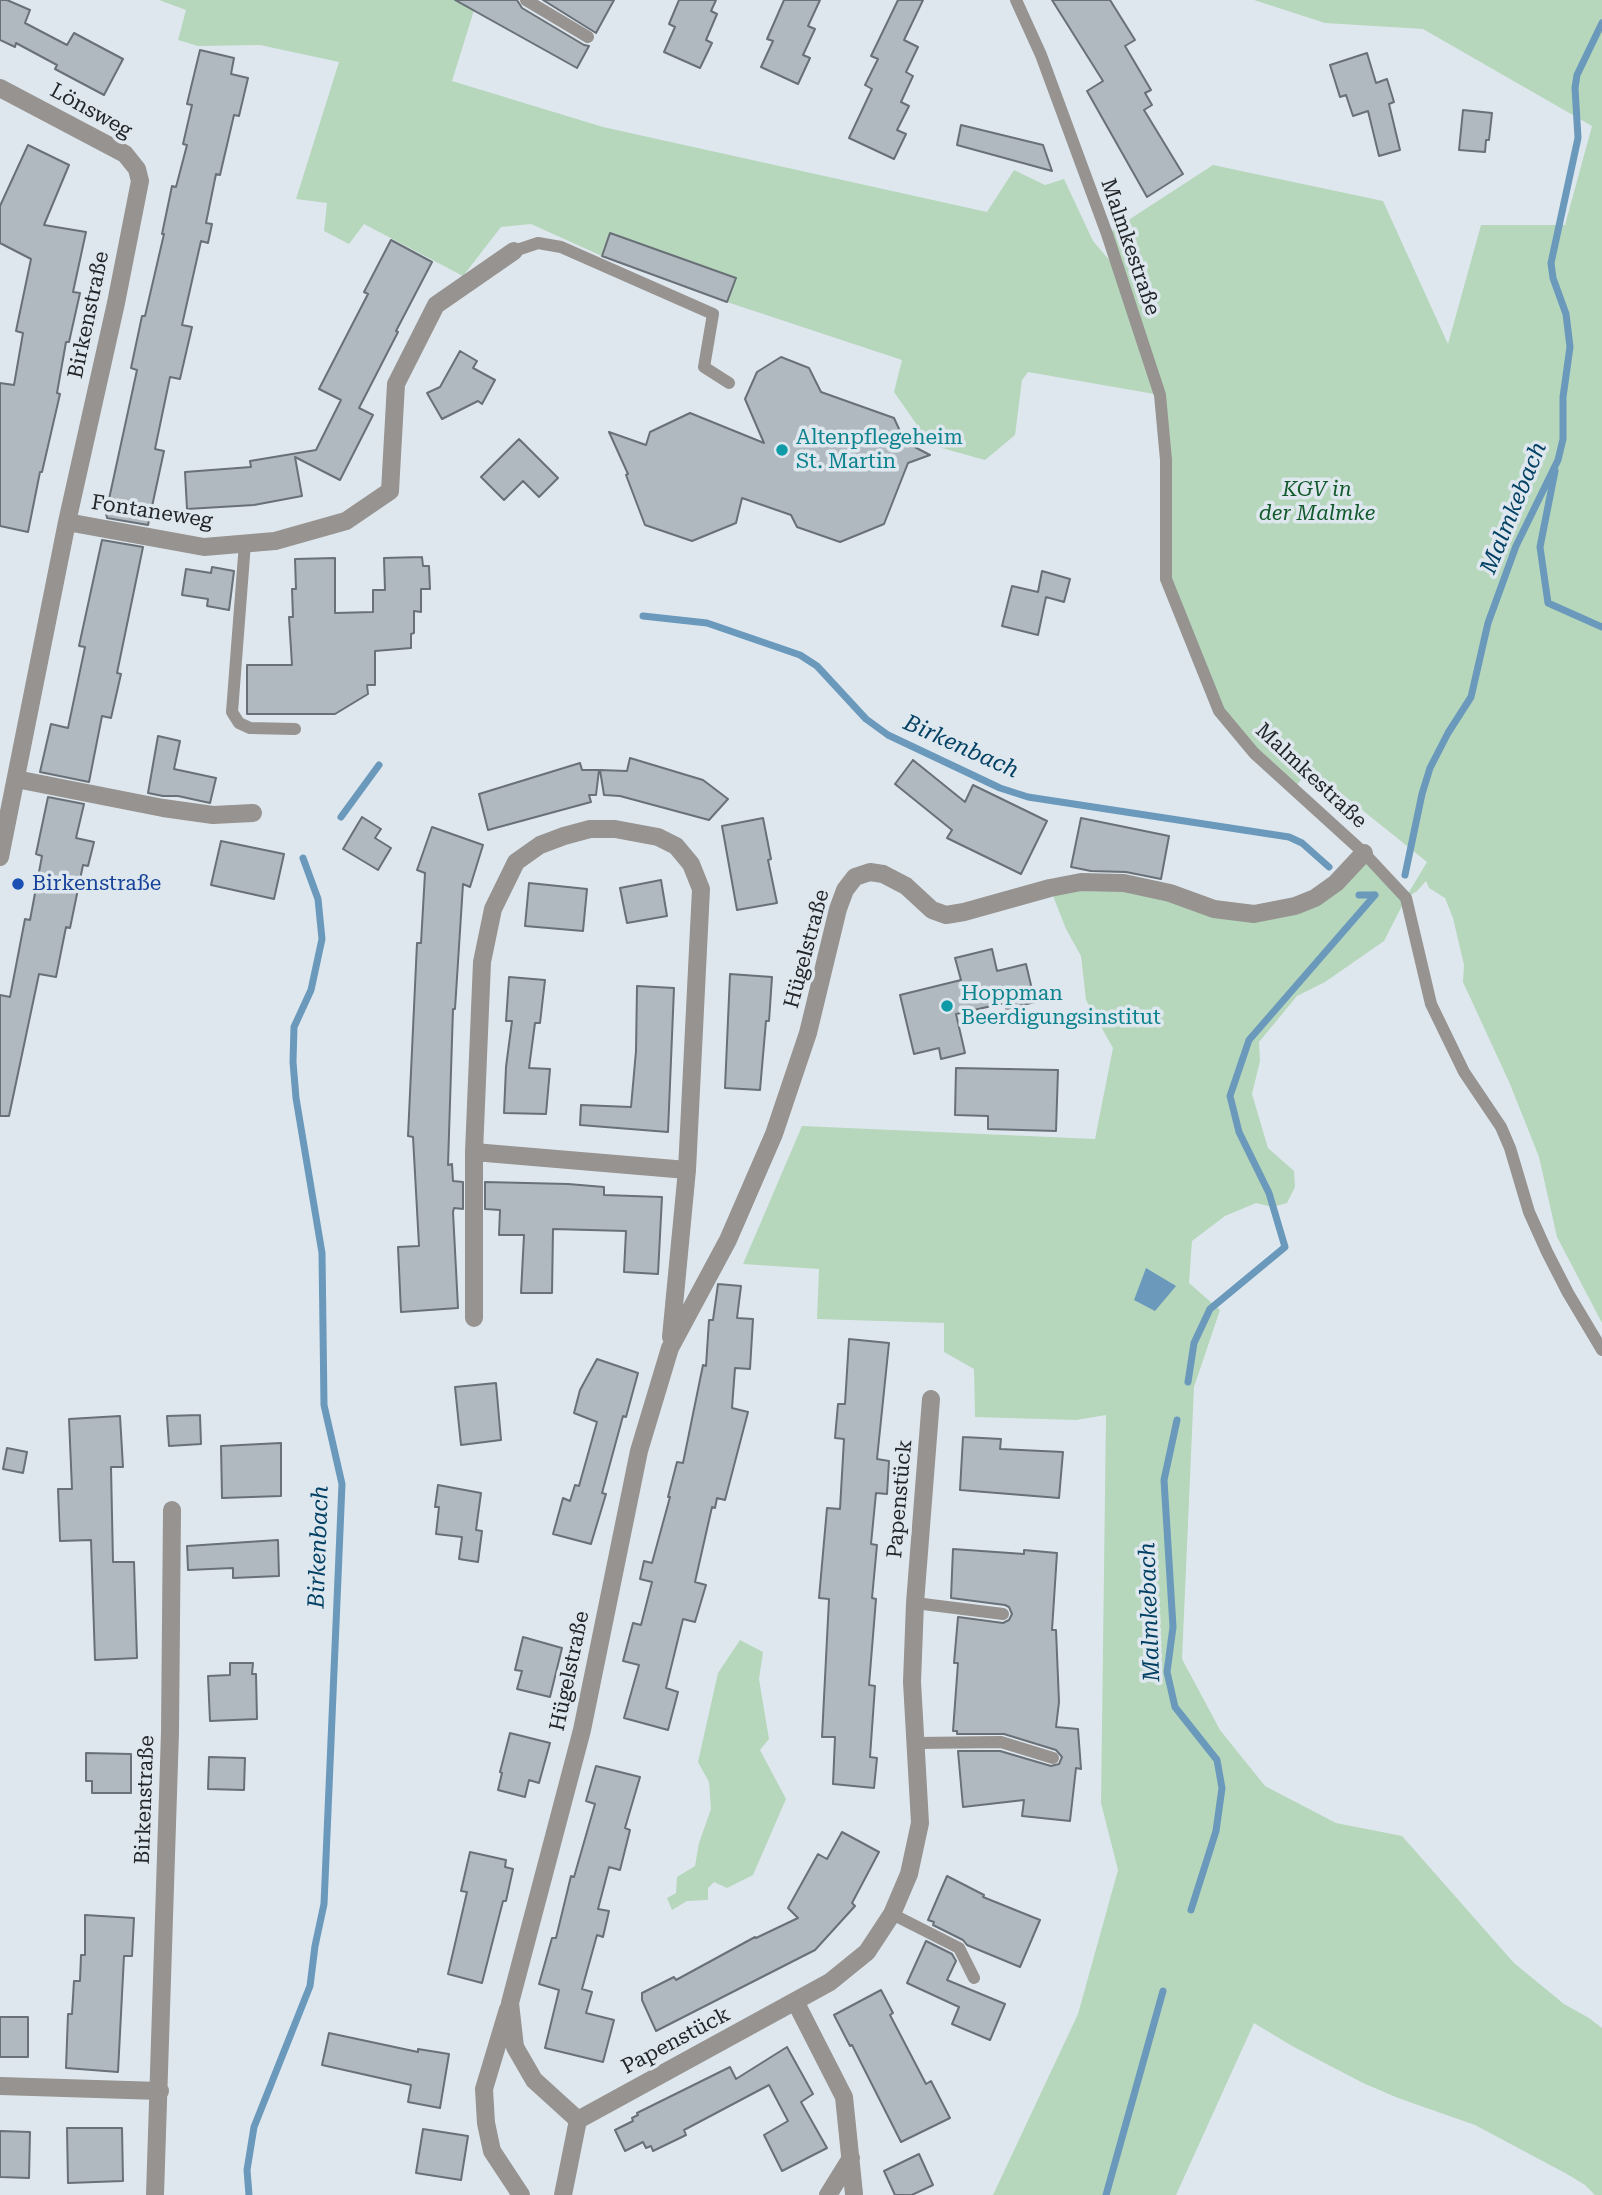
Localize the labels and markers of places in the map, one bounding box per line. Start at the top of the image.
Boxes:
place label: Altenpflegeheim St. Martin [796,425,963,475]
marker: Altenpflegeheim St. Martin [774,442,790,458]
place label: Birkenstraße [32,871,161,897]
marker: Birkenstraße [10,876,26,892]
place label: Hoppman Beerdigungsinstitut [961,981,1161,1031]
marker: Hoppman Beerdigungsinstitut [939,998,955,1014]

